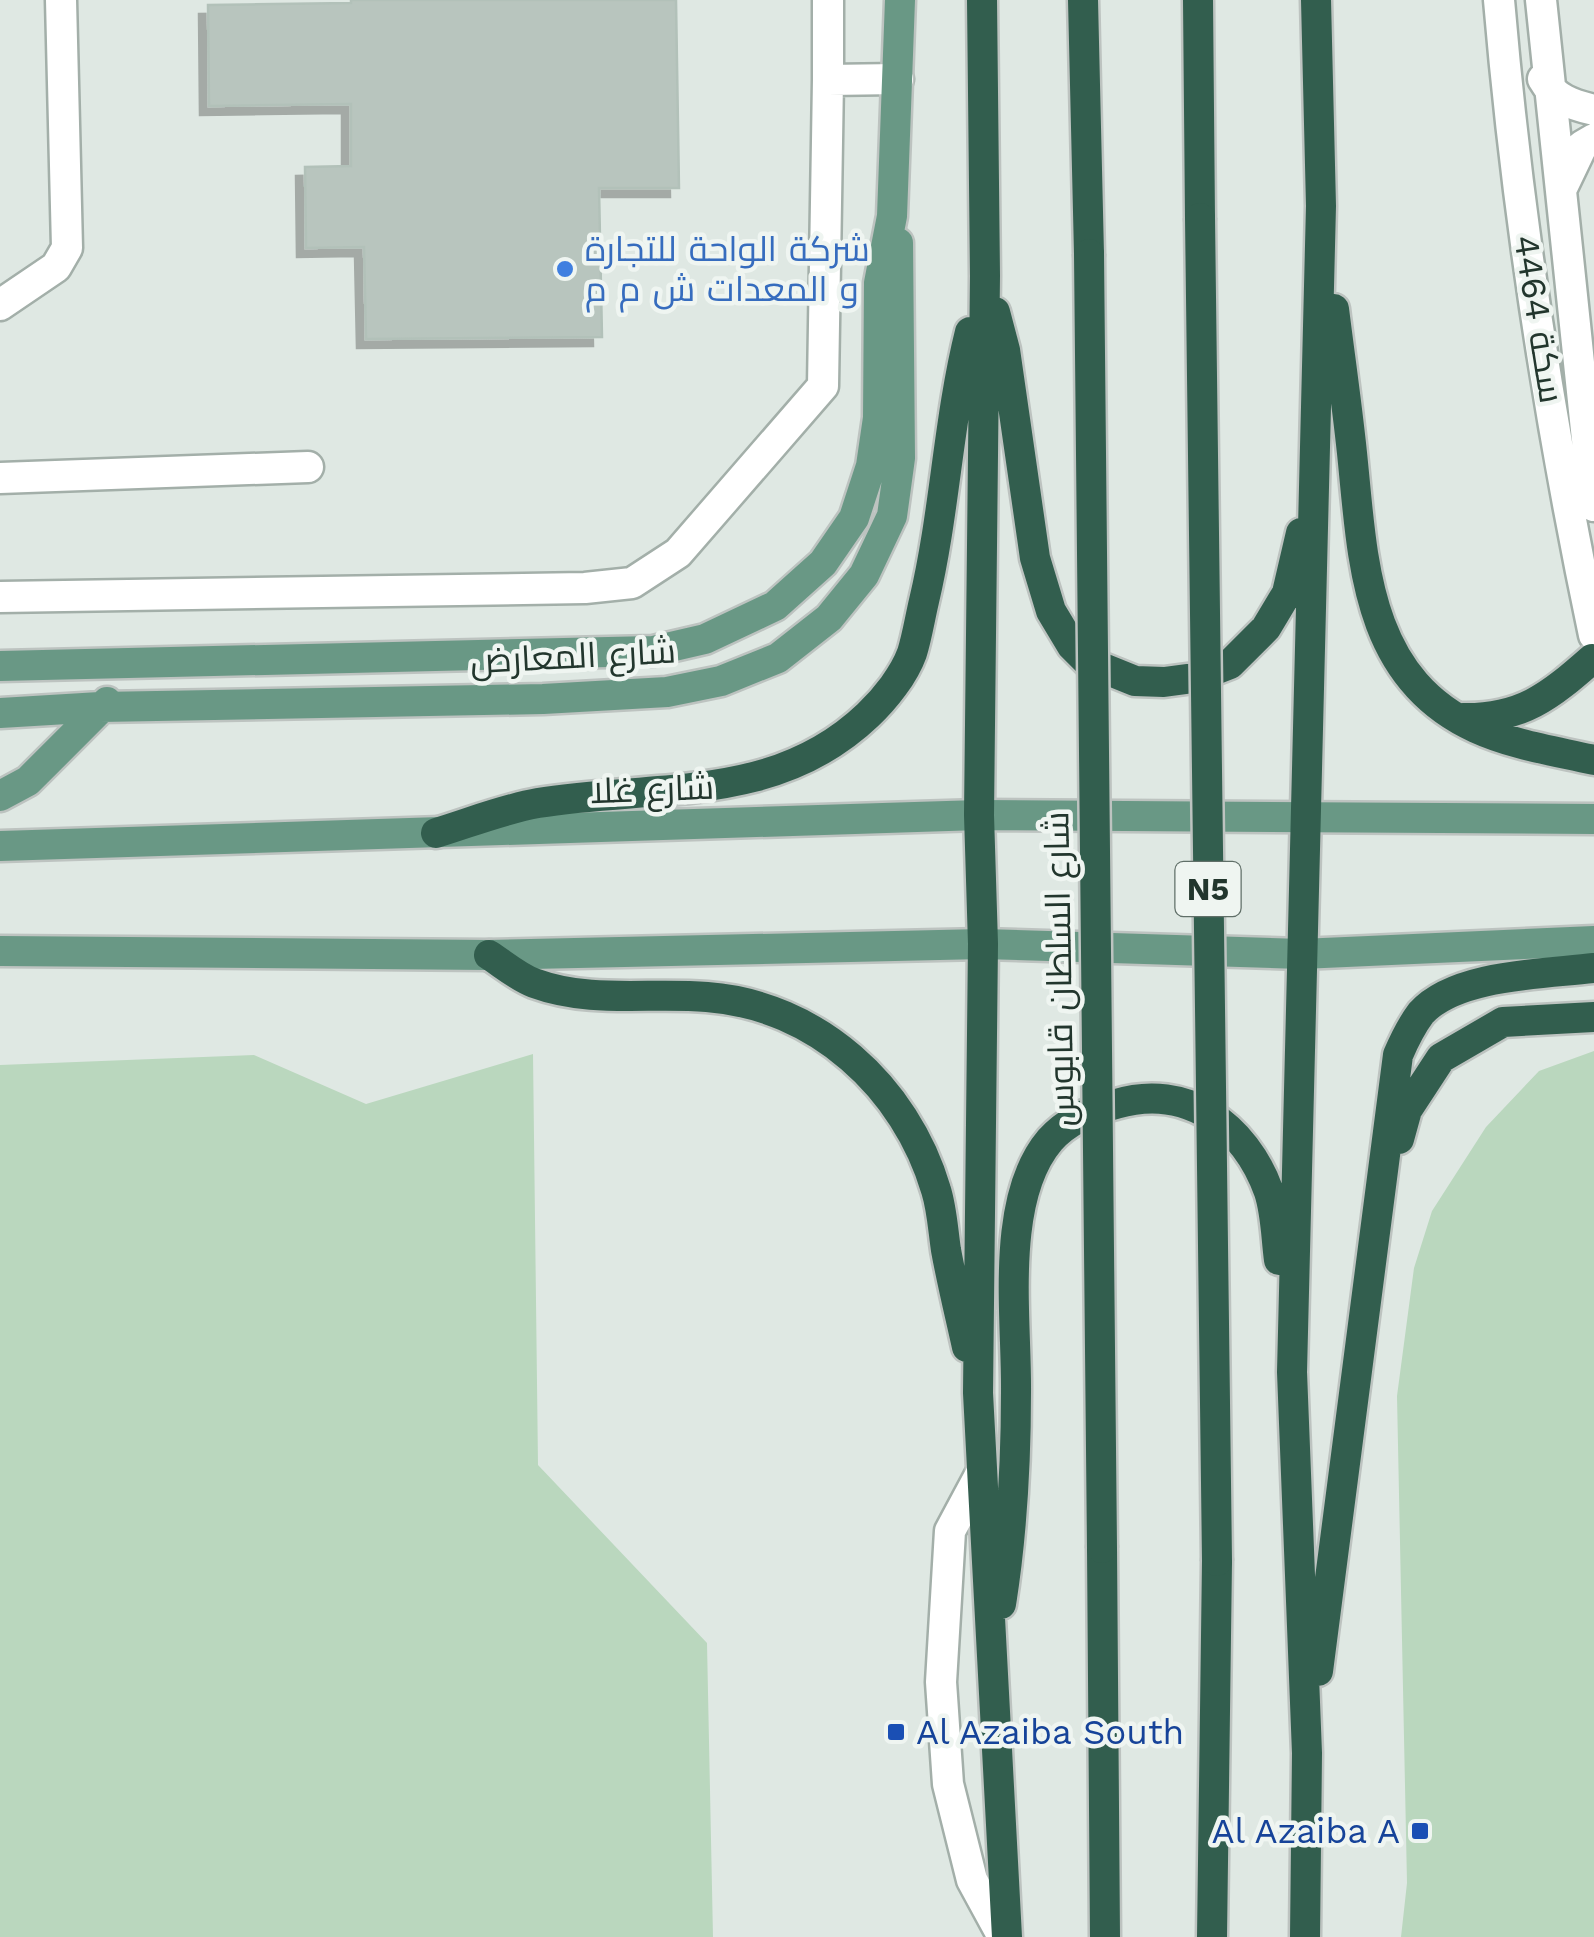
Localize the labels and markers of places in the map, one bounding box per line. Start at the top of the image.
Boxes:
place label: شركة الواحة للتجارة و المعدات ش م م [585,228,870,313]
marker: شركة الواحة للتجارة و المعدات ش م م [554,258,576,280]
place label: Al Azaiba South [916,1711,1184,1753]
marker: Al Azaiba South [885,1721,907,1743]
place label: Al Azaiba A [1211,1810,1400,1852]
marker: Al Azaiba A [1409,1820,1431,1842]

